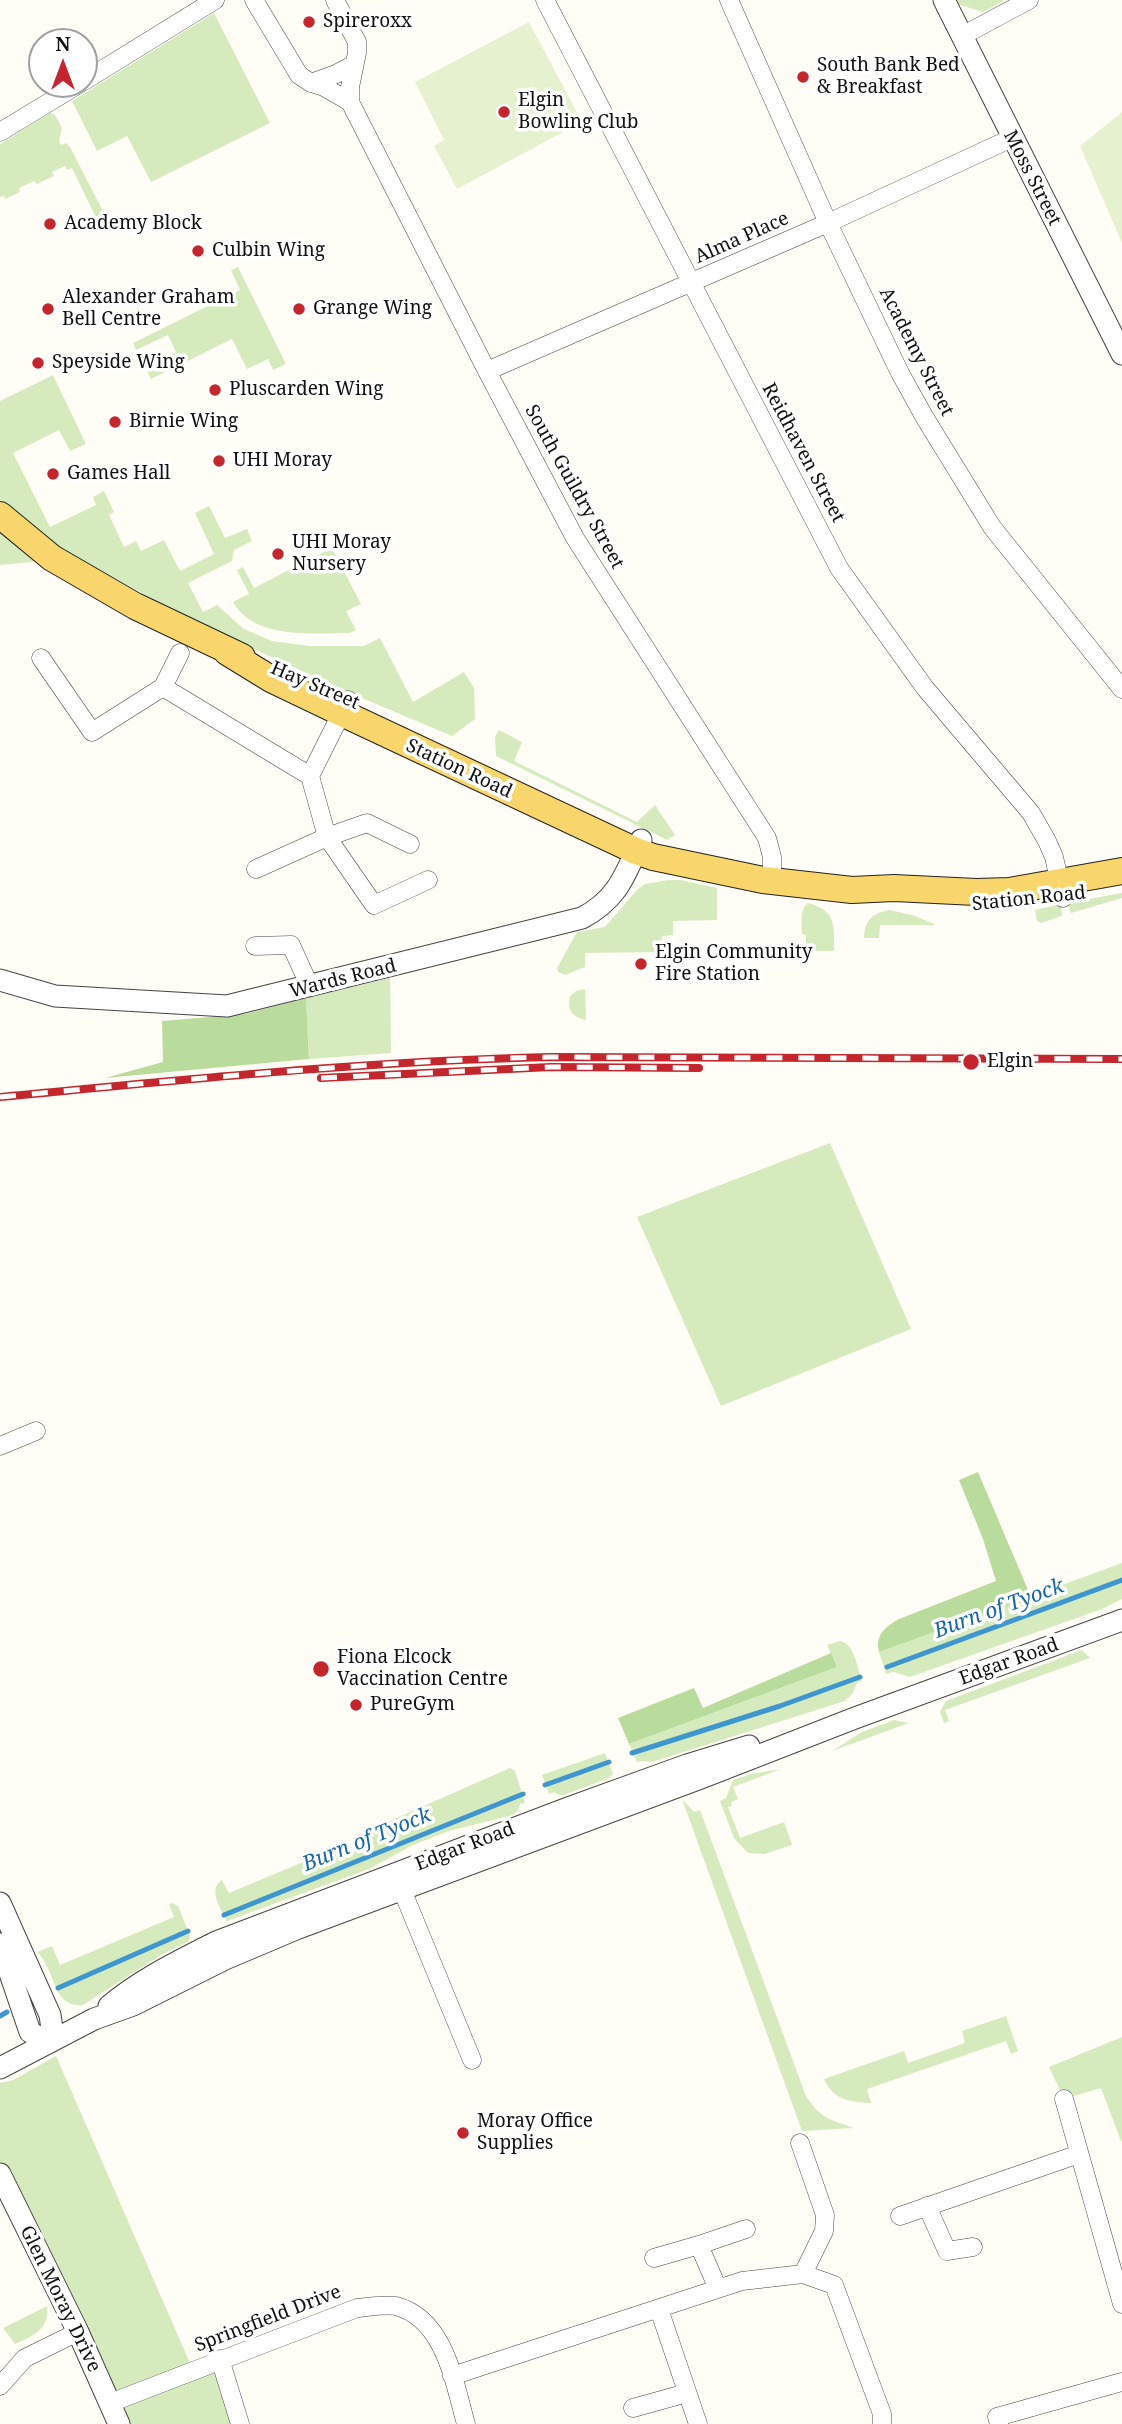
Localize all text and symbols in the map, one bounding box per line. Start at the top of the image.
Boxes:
place label: Spireroxx [323,11,412,33]
marker: Spireroxx [301,14,317,30]
north arrow [28,28,98,98]
text: N [56,31,70,57]
place label: South Bank Bed & Breakfast [817,55,960,99]
marker: South Bank Bed & Breakfast [795,69,811,85]
place label: Elgin Bowling Club [518,90,638,134]
marker: Elgin Bowling Club [496,104,512,120]
street label: Moss Street [998,127,1066,229]
street label: Alma Place [691,207,793,269]
place label: Academy Block [64,213,202,235]
marker: Academy Block [42,216,58,232]
place label: Culbin Wing [212,240,325,262]
marker: Culbin Wing [190,243,206,259]
street label: Academy Street [874,284,958,420]
place label: Alexander Graham Bell Centre [62,287,235,331]
place label: Grange Wing [313,298,432,320]
marker: Alexander Graham Bell Centre [40,301,56,317]
marker: Grange Wing [291,301,307,317]
place label: Speyside Wing [52,352,185,374]
marker: Speyside Wing [30,355,46,371]
place label: Pluscarden Wing [229,379,383,401]
street label: Reidhaven Street [757,379,849,527]
marker: Pluscarden Wing [207,382,223,398]
street label: South Guildry Street [519,401,629,573]
place label: Birnie Wing [129,411,238,433]
marker: Birnie Wing [107,414,123,430]
place label: UHI Moray [233,450,332,472]
marker: UHI Moray [211,453,227,469]
place label: Games Hall [67,463,170,485]
marker: Games Hall [45,466,61,482]
place label: UHI Moray Nursery [292,532,391,576]
marker: UHI Moray Nursery [270,546,286,562]
street label: Hay Street [267,657,363,715]
street label: Station Road [402,734,516,804]
street label: Station Road [971,882,1087,916]
place label: Elgin Community Fire Station [655,942,813,986]
street label: Wards Road [287,955,399,1003]
marker: Elgin Community Fire Station [633,956,649,972]
place label: Elgin [987,1051,1033,1073]
marker: Elgin [961,1052,981,1072]
water label: Burn of Tyock [931,1574,1067,1644]
street label: Edgar Road [956,1633,1062,1691]
place label: Fiona Elcock Vaccination Centre [337,1647,508,1691]
marker: Fiona Elcock Vaccination Centre [311,1659,331,1679]
place label: PureGym [370,1694,455,1716]
marker: PureGym [348,1697,364,1713]
water label: Burn of Tyock [299,1803,435,1877]
street label: Edgar Road [412,1818,518,1876]
place label: Moray Office Supplies [477,2111,593,2155]
marker: Moray Office Supplies [455,2125,471,2141]
street label: Glen Moray Drive [15,2222,105,2376]
street label: Springfield Drive [192,2281,344,2357]

